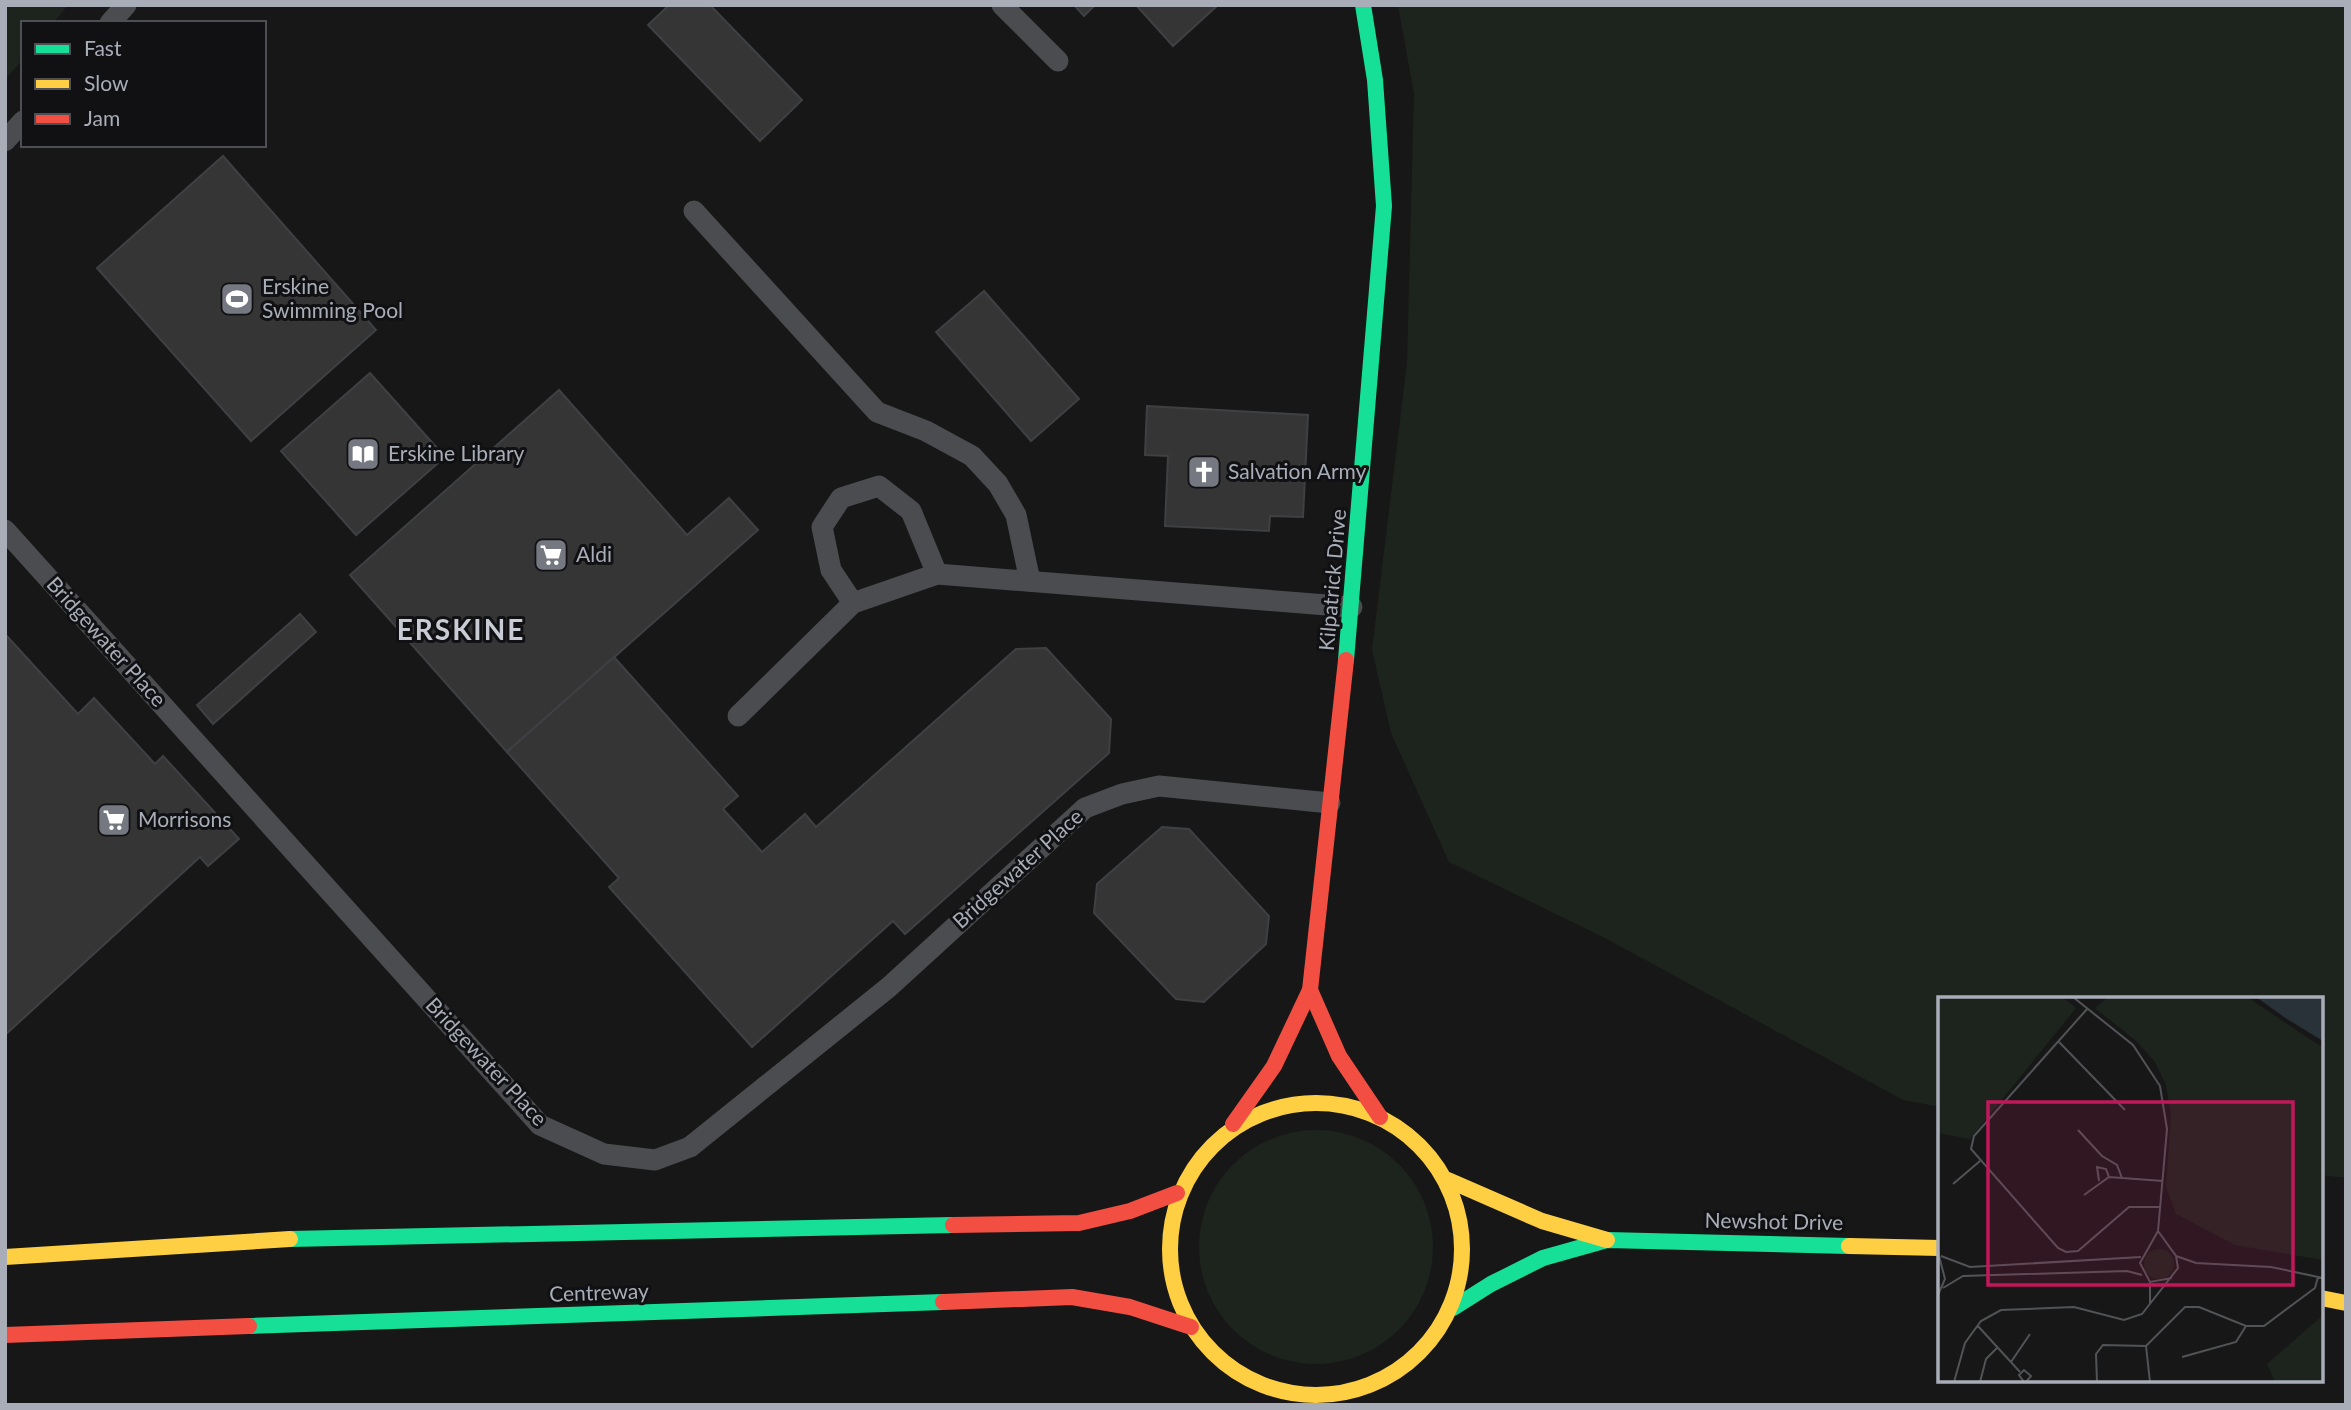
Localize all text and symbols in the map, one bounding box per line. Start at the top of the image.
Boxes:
legend [21,21,266,147]
text: Fast [84,35,122,60]
text: Slow [84,70,129,95]
text: Jam [84,105,120,130]
place label: Erskine Swimming Pool [262,273,403,322]
sports icon: Erskine Swimming Pool [218,280,256,318]
library icon: Erskine Library [344,435,382,473]
place label: Erskine Library [388,440,525,465]
church icon: Salvation Army [1185,453,1223,491]
place label: Salvation Army [1228,458,1367,483]
street label: Kilpatrick Drive [1313,508,1350,652]
supermarket icon: Aldi [532,536,570,574]
place label: Aldi [576,541,612,566]
street label: Bridgewater Place [42,571,172,711]
district label: ERSKINE [397,612,525,646]
supermarket icon: Morrisons [95,801,133,839]
street label: Bridgewater Place [947,803,1087,933]
place label: Morrisons [138,806,231,831]
street label: Bridgewater Place [421,992,553,1130]
inset map [1938,997,2323,1382]
street label: Newshot Drive [1705,1207,1844,1234]
street label: Centreway [549,1277,649,1306]

